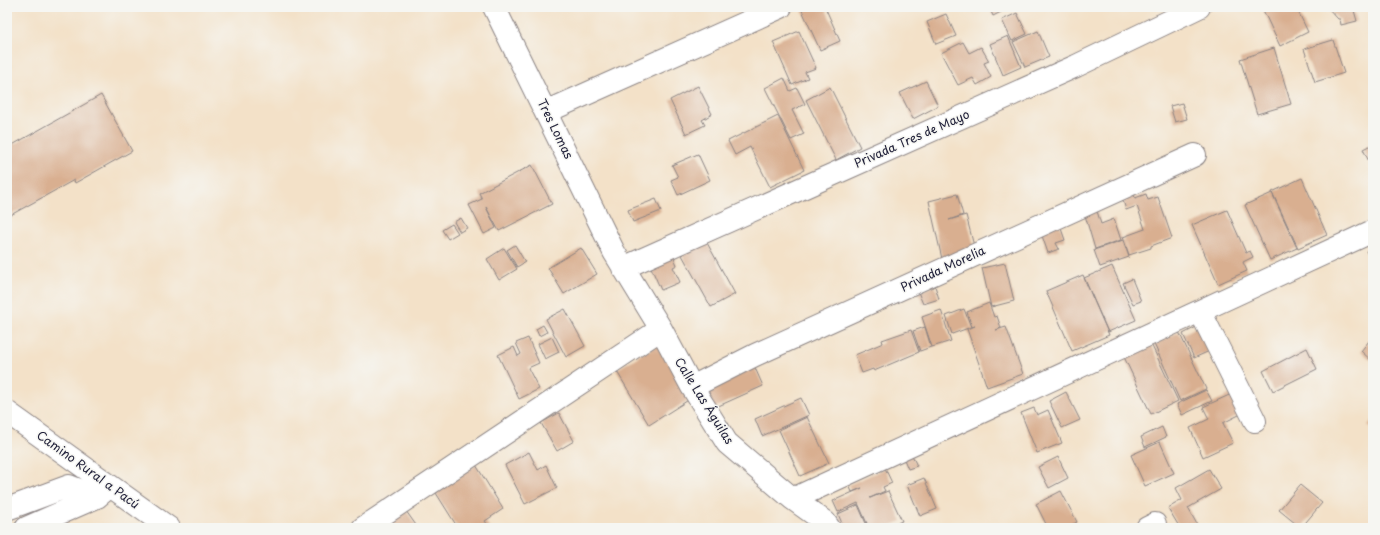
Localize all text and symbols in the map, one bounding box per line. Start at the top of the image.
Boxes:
street label: Tres Lomas [534,96,578,162]
street label: Privada Tres de Mayo [851,104,972,172]
street label: Privada Morelia [897,240,988,296]
street label: Calle Las Águilas [671,354,739,448]
street label: Camino Rural a Pacú [33,426,144,513]

